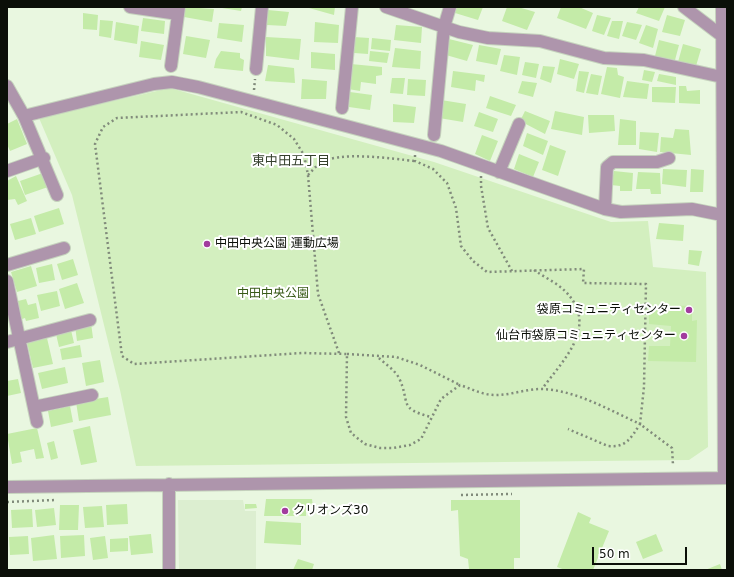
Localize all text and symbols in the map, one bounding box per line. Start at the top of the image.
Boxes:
district label: 東中田五丁目 [252,154,330,170]
place label: 中田中央公園 運動広場 [215,237,339,251]
marker: 中田中央公園 運動広場 [202,239,212,249]
park label: 中田中央公園 [237,287,309,301]
place label: 袋原コミュニティセンター [537,303,681,317]
marker: 袋原コミュニティセンター [684,305,694,315]
place label: 仙台市袋原コミュニティセンター [496,329,676,343]
marker: 仙台市袋原コミュニティセンター [679,331,689,341]
place label: クリオンズ30 [293,504,368,518]
marker: クリオンズ30 [280,506,290,516]
scale bar [594,539,689,565]
text: 50 m [599,547,630,561]

